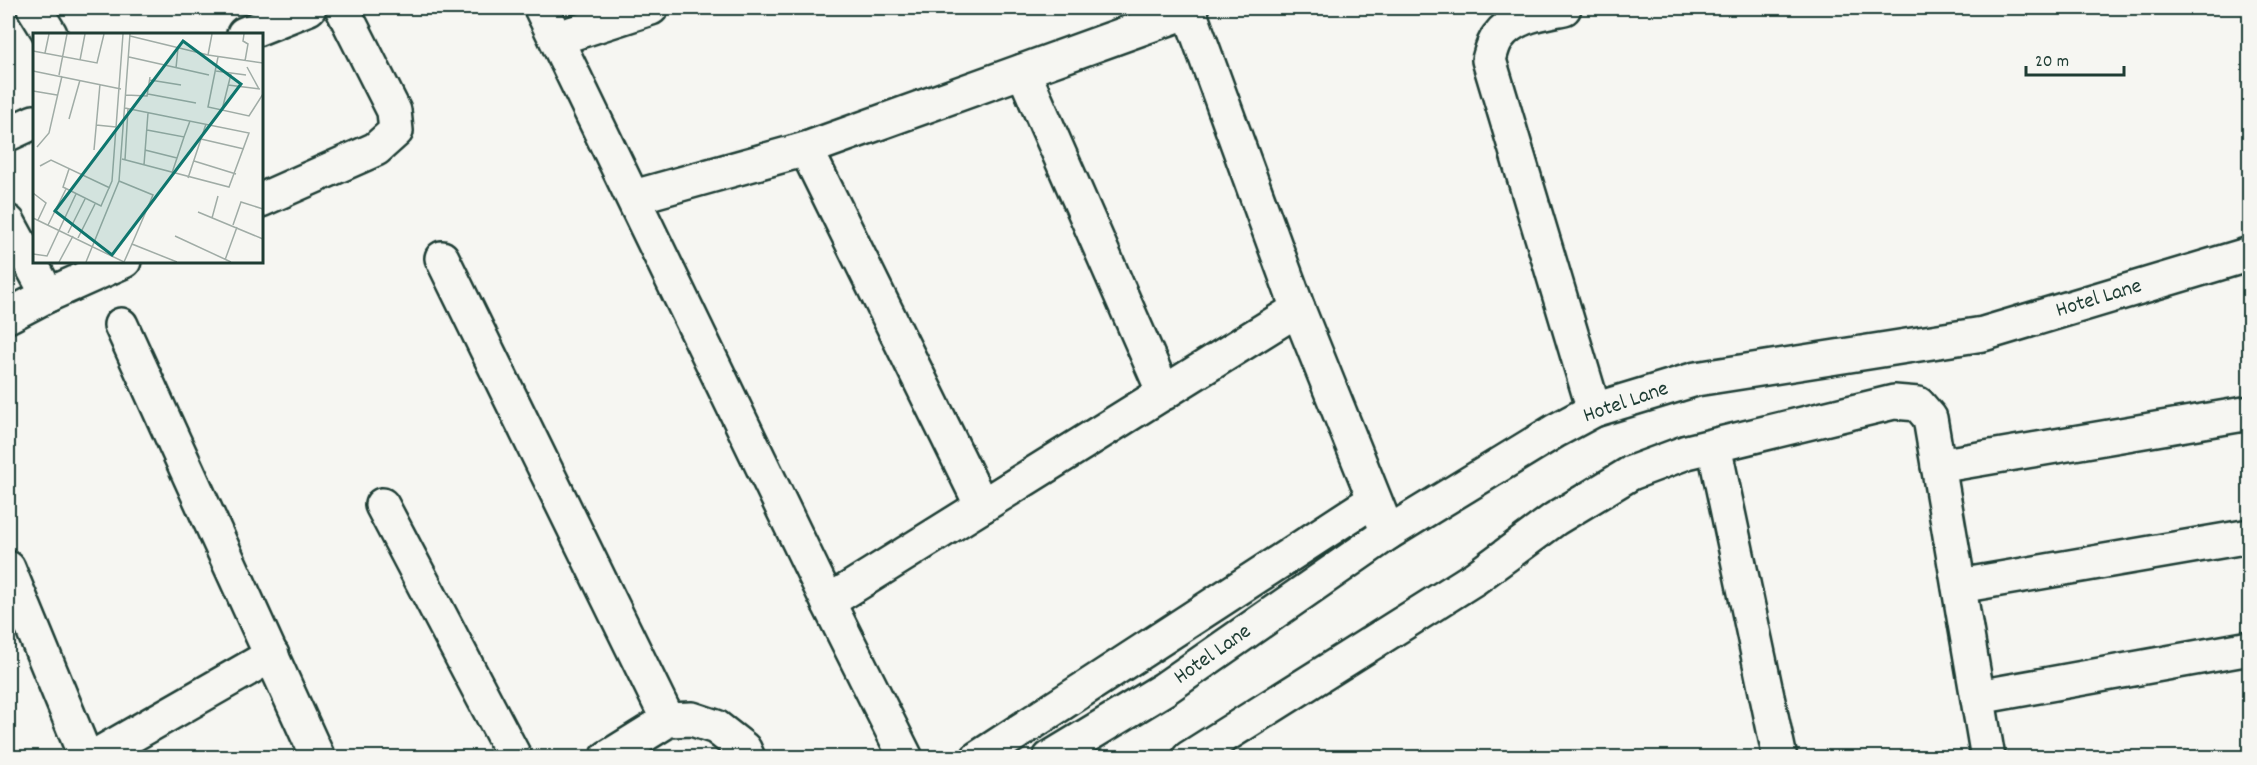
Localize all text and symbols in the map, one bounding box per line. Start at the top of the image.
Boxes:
inset map [33,33,262,262]
scale bar [2026,39,2124,77]
text: 20 m [2035,50,2069,75]
street label: Hotel Lane [2052,271,2146,327]
street label: Hotel Lane [1579,374,1673,432]
street label: Hotel Lane [1168,617,1258,693]

